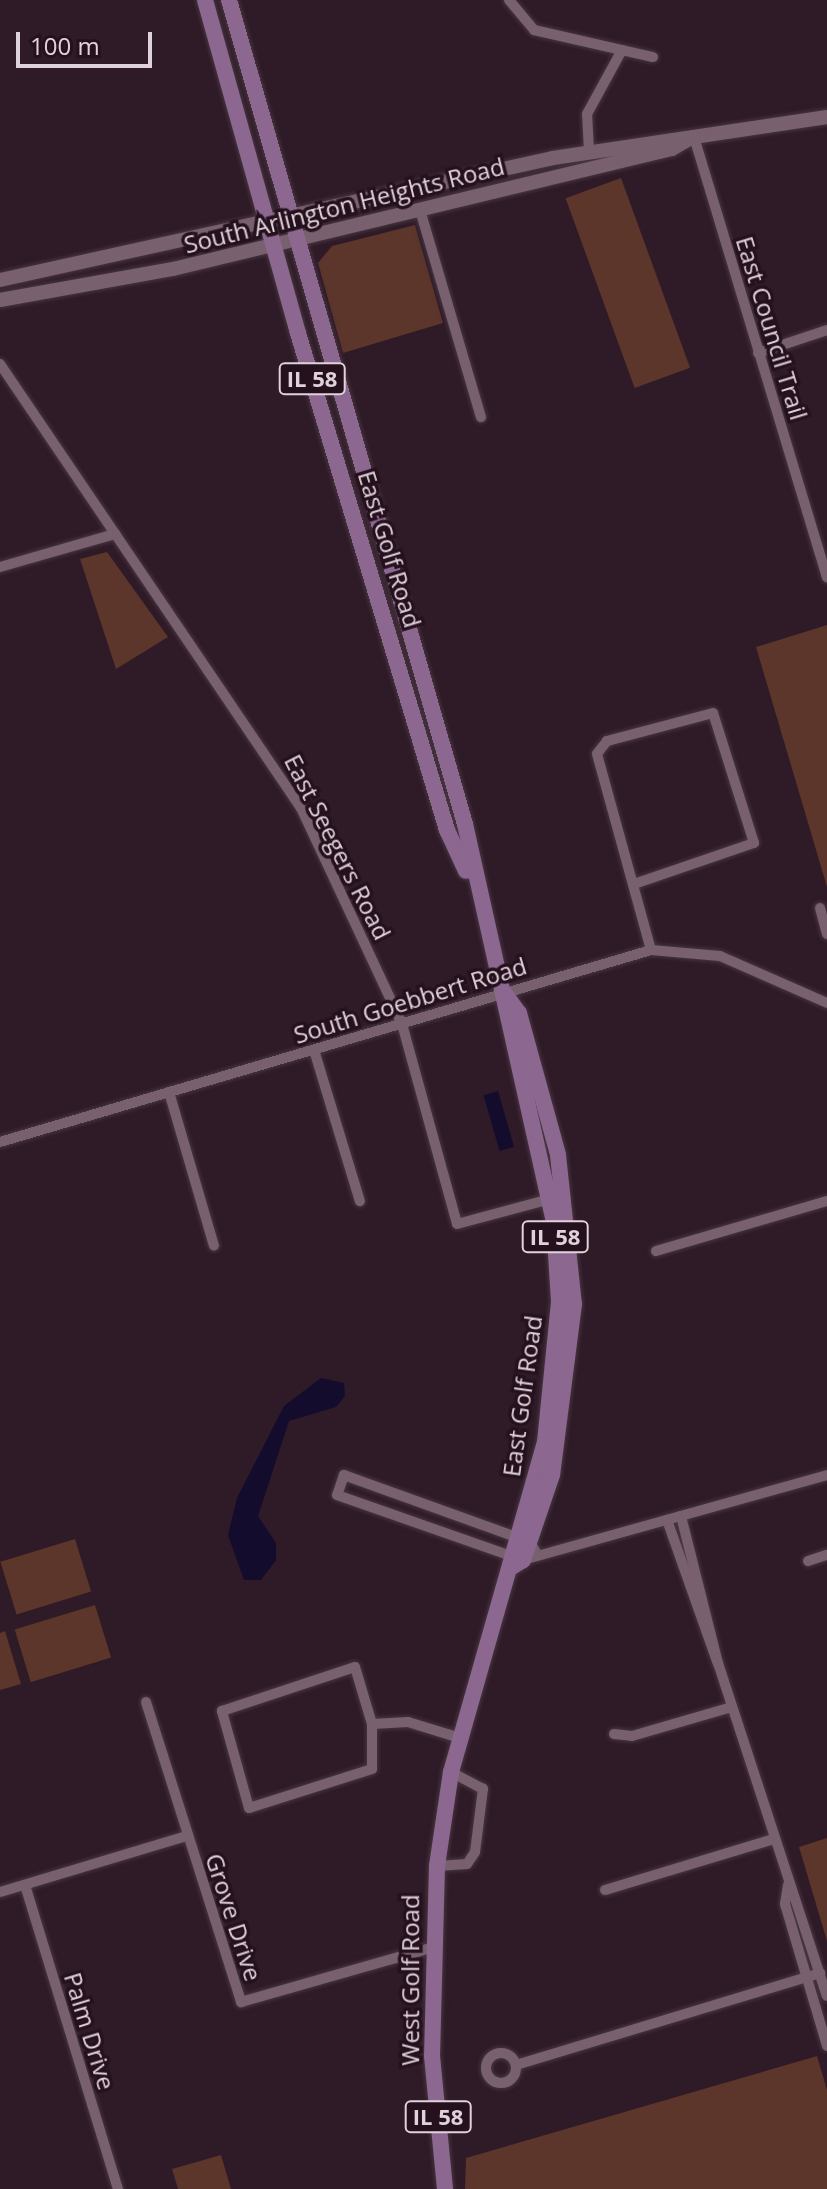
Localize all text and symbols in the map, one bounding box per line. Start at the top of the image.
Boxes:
scale bar [20,16,156,66]
text: 100 m [30,29,100,62]
street label: South Arlington Heights Road [181,151,507,259]
street label: East Council Trail [730,233,814,423]
road number: IL 58 [278,361,346,397]
street label: East Golf Road [352,467,428,631]
street label: East Seegers Road [279,749,397,945]
street label: South Goebbert Road [290,951,530,1049]
road number: IL 58 [521,1219,589,1255]
street label: East Golf Road [496,1314,548,1478]
street label: Grove Drive [200,1850,268,1984]
street label: West Golf Road [396,1894,424,2066]
street label: Palm Drive [59,1969,121,2093]
road number: IL 58 [404,2099,472,2135]

